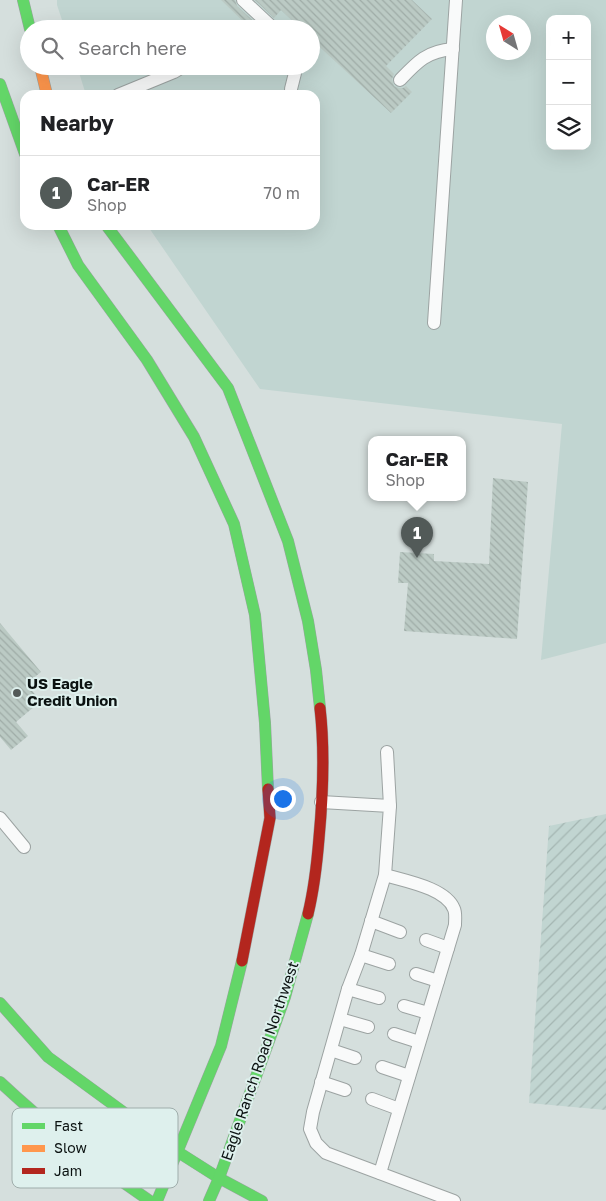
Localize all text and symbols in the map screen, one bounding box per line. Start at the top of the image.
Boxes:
north arrow [486,15,531,60]
map controls [546,15,591,150]
button: + [546,15,591,60]
search box [20,20,320,75]
icon: search [38,34,66,62]
text: Search here [78,36,187,59]
button: − [546,60,591,105]
button: layers [546,105,591,150]
text: Nearby [40,110,114,136]
text: Car-ER [87,172,150,195]
text: 1 [52,183,60,203]
text: 70 m [263,183,300,203]
text: Shop [87,195,127,215]
popup [368,436,466,501]
text: Car-ER [385,447,449,470]
text: Shop [385,470,425,490]
pin: 1 [401,517,433,558]
place label: US Eagle Credit Union [27,674,117,709]
marker: US Eagle Credit Union [11,687,23,699]
your location [270,786,296,812]
street label: Eagle Ranch Road Northwest [216,959,302,1163]
legend [12,1108,178,1188]
text: Fast [54,1117,83,1134]
text: Slow [54,1139,87,1156]
text: Jam [54,1162,82,1179]

